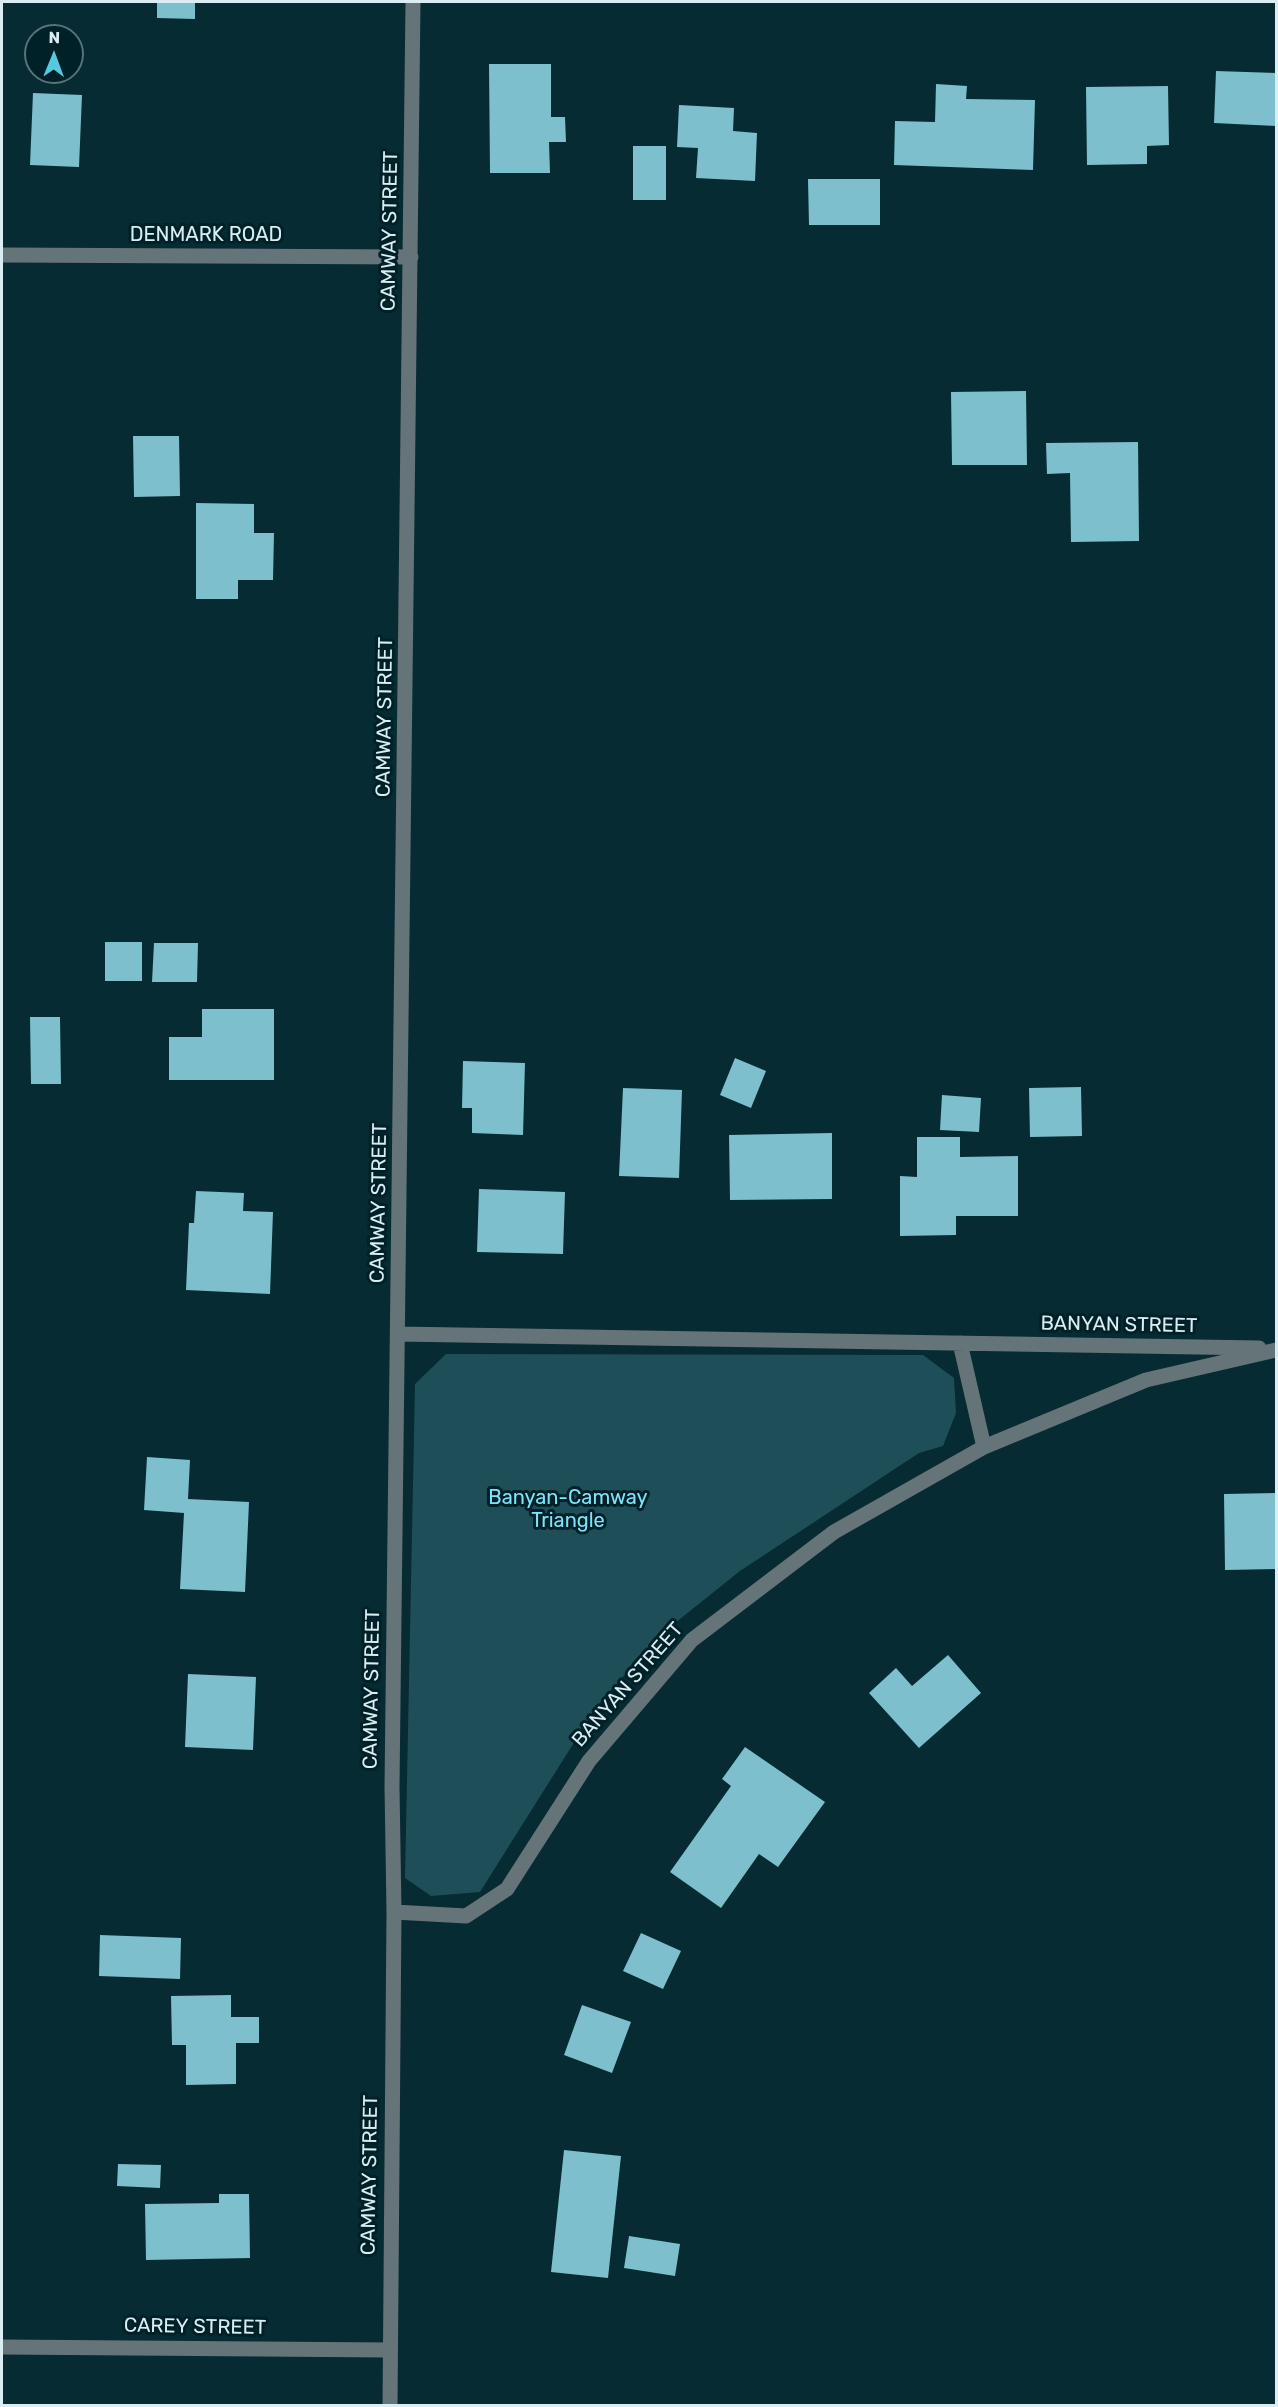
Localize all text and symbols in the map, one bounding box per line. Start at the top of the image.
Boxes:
north arrow [24,24,84,84]
text: N [48,28,60,47]
street label: CAMWAY STREET [377,151,403,311]
street label: DENMARK ROAD [130,223,282,247]
street label: CAMWAY STREET [372,637,398,797]
street label: CAMWAY STREET [366,1123,392,1283]
street label: BANYAN STREET [1040,1312,1198,1338]
park label: Banyan-Camway Triangle [488,1486,648,1533]
street label: CAMWAY STREET [359,1609,385,1769]
street label: BANYAN STREET [567,1618,689,1752]
street label: CAMWAY STREET [357,2095,383,2255]
street label: CAREY STREET [124,2314,266,2340]

